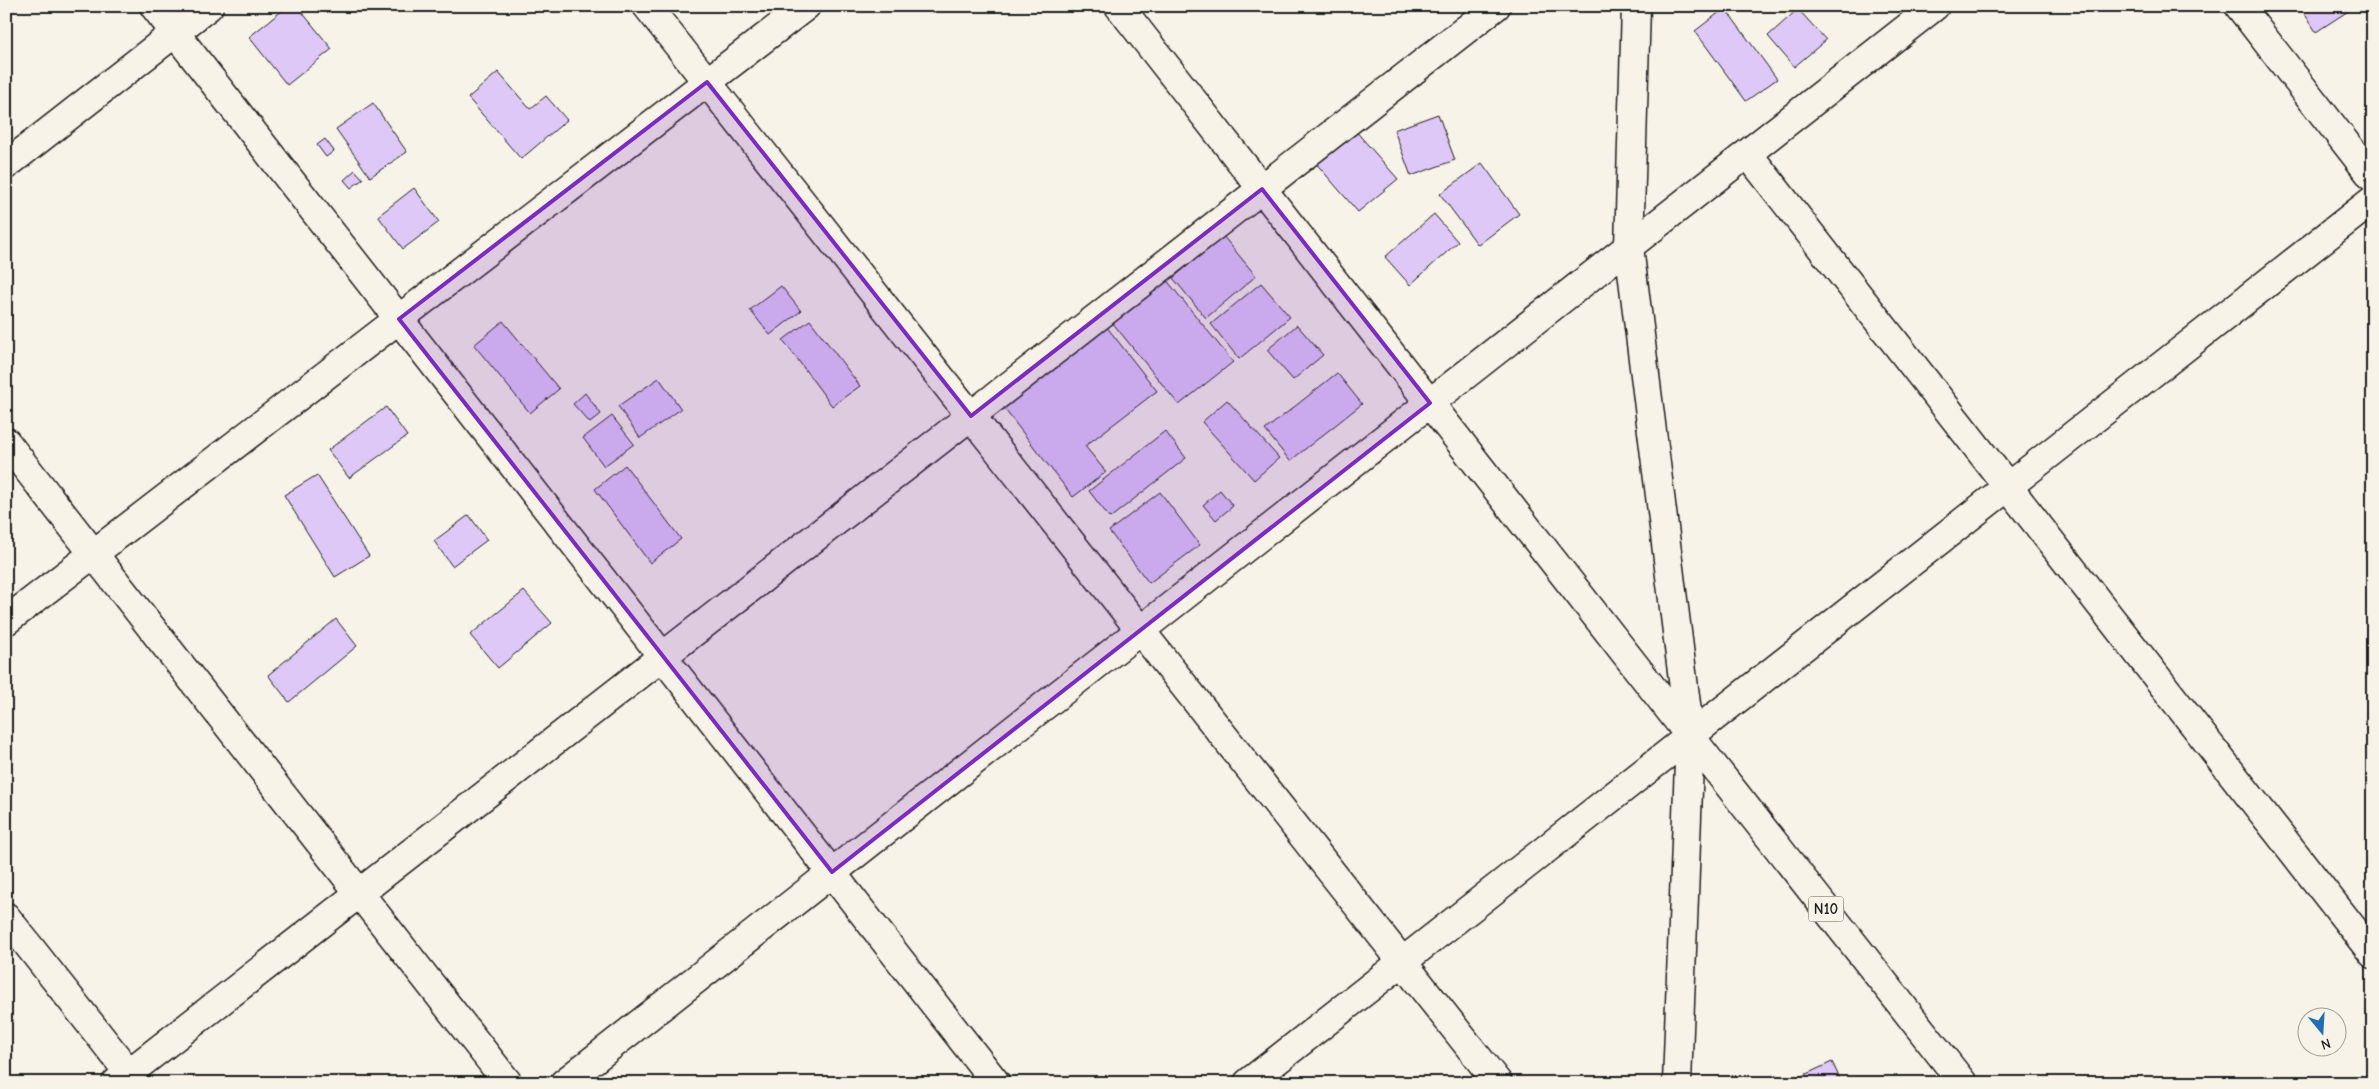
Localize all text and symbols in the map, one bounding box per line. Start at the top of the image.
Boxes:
road number: N10 [1808,896,1844,922]
north arrow [2296,1006,2346,1056]
text: N [2319,1034,2333,1053]

